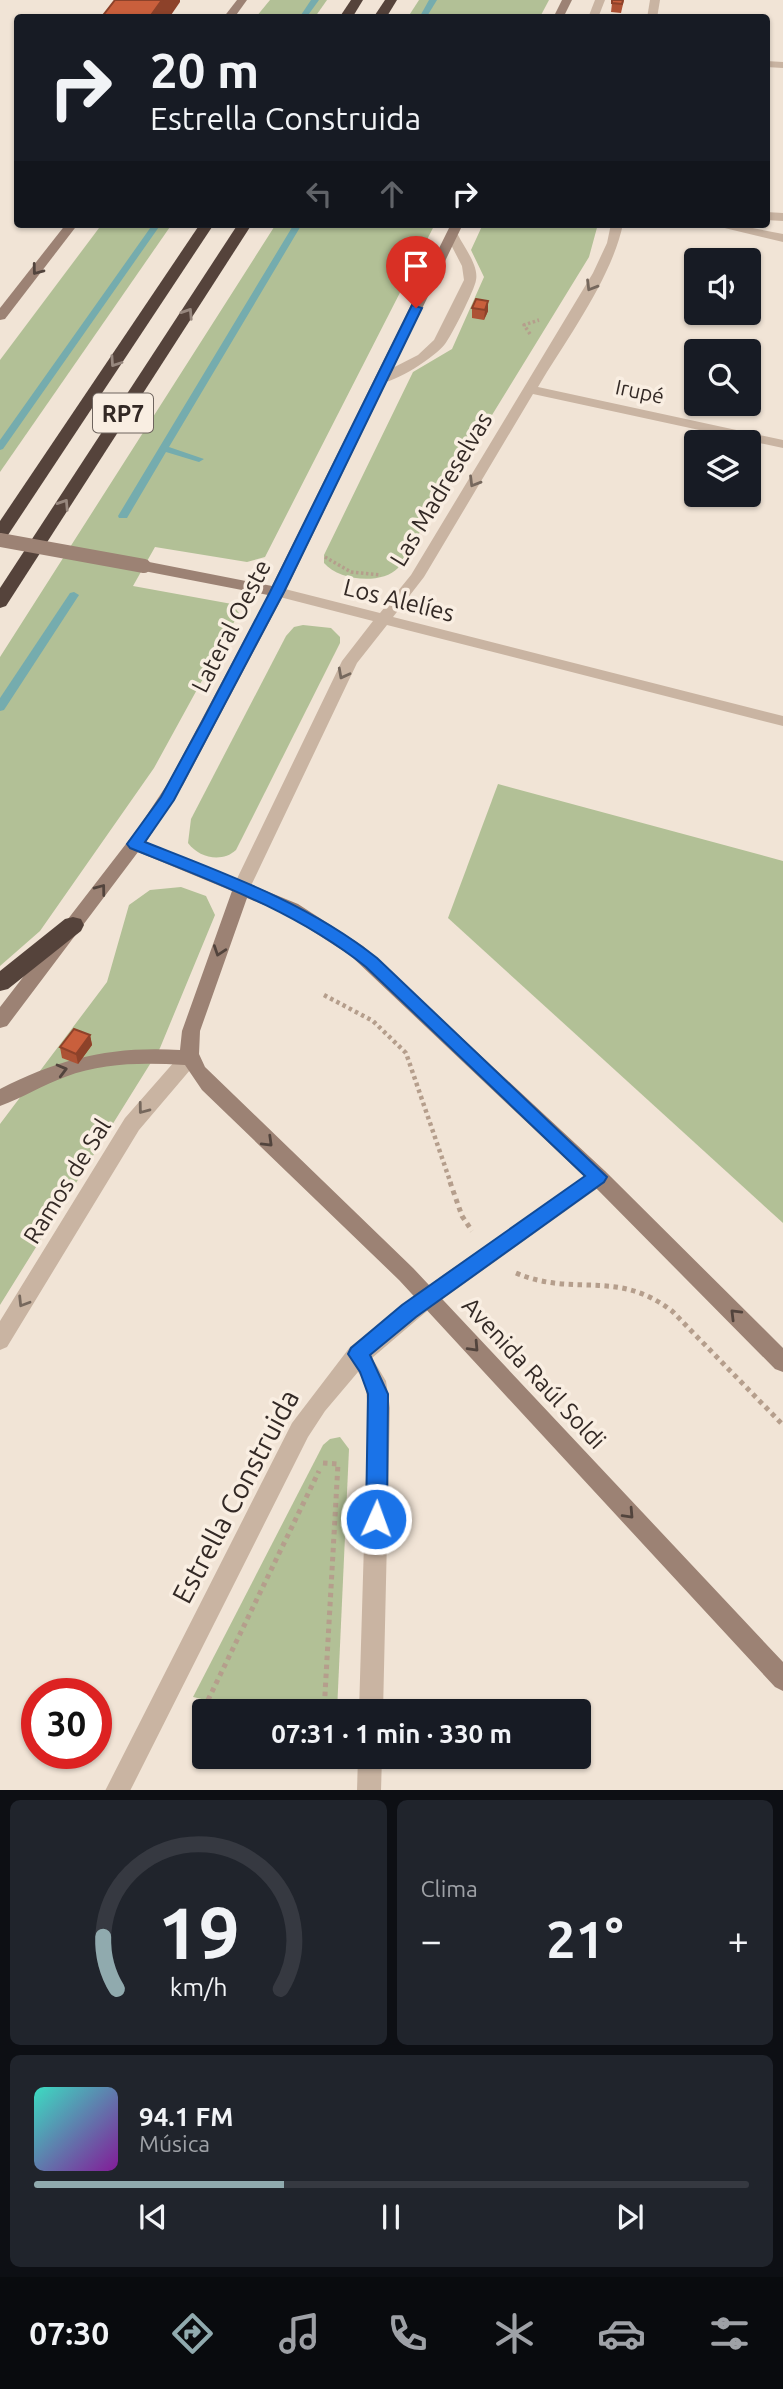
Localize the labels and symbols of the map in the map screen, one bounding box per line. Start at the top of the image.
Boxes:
pin [386,236,446,308]
one-way arrow [33,262,46,275]
one-way arrow [586,279,599,292]
one-way arrow [179,308,192,321]
one-way arrow [110,354,123,367]
street label: Irupé [613,374,667,408]
road number: RP7 [93,394,153,432]
street label: Las Madreselvas [385,407,497,571]
one-way arrow [469,474,482,487]
one-way arrow [55,499,68,512]
street label: Lateral Oeste [186,555,276,697]
street label: Los Alelíes [341,573,457,627]
one-way arrow [337,667,351,679]
one-way arrow [92,884,105,897]
one-way arrow [213,945,227,957]
one-way arrow [56,1064,68,1079]
one-way arrow [139,1101,152,1114]
street label: Ramos de Sal [18,1114,116,1248]
one-way arrow [260,1133,273,1146]
street label: Avenida Raúl Soldi [457,1292,611,1454]
one-way arrow [19,1294,32,1307]
one-way arrow [730,1309,743,1322]
one-way arrow [466,1339,478,1352]
street label: Estrella Construida [166,1384,304,1608]
position arrow [339,1482,413,1556]
one-way arrow [621,1506,633,1519]
speed limit sign: 30 [21,1678,112,1769]

